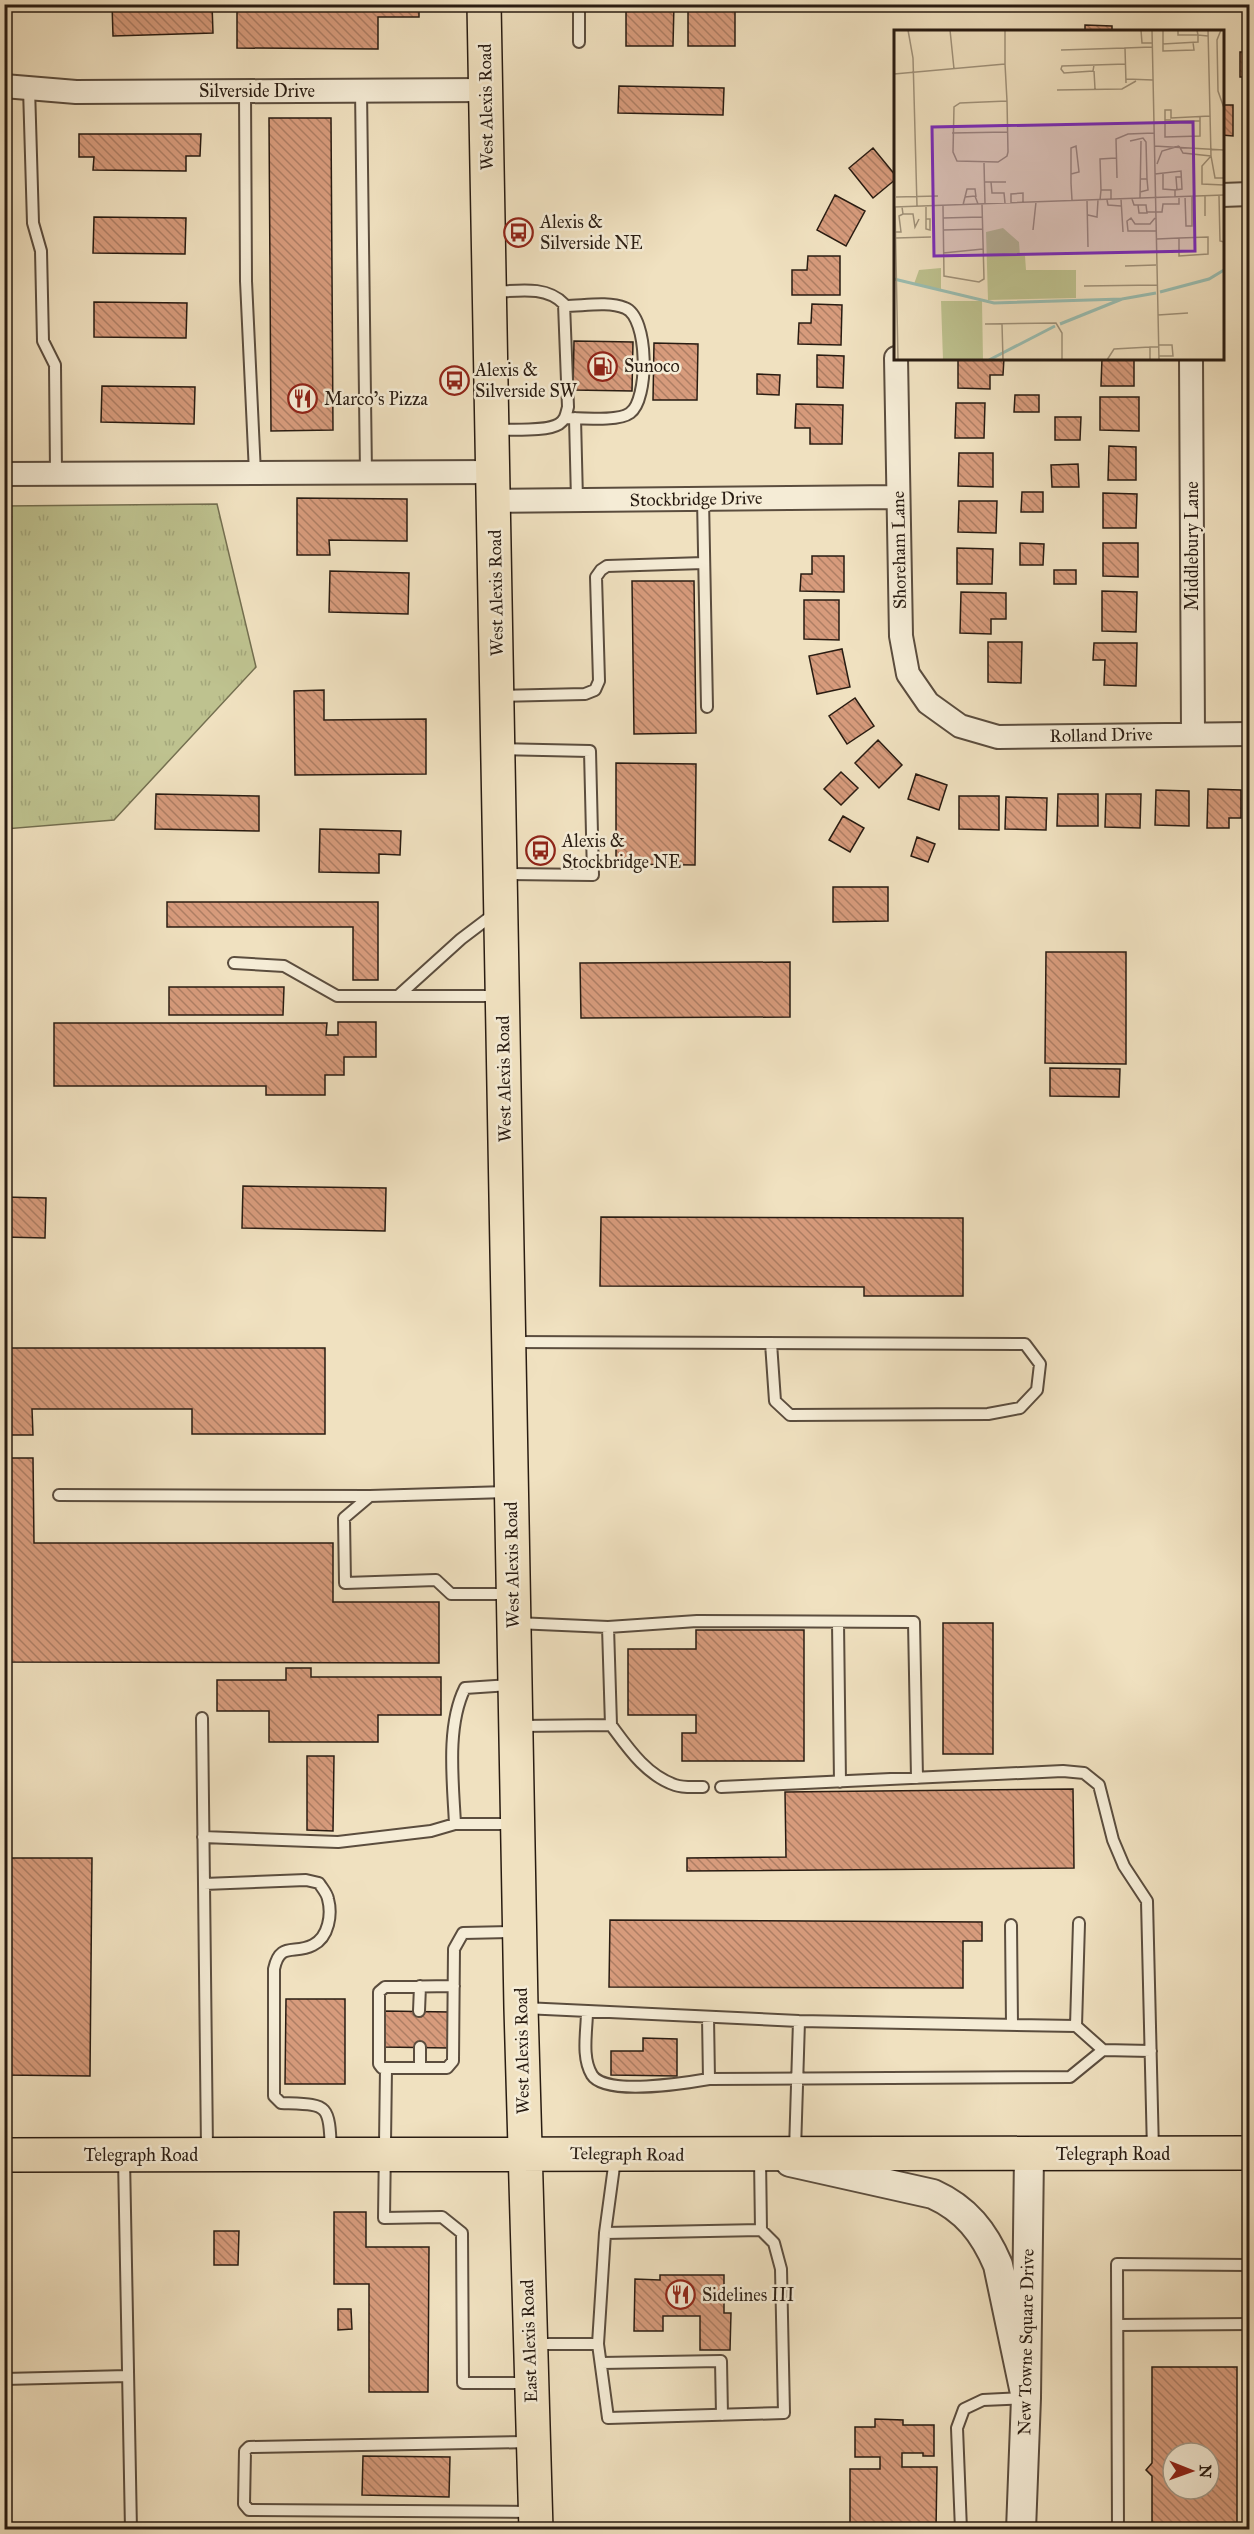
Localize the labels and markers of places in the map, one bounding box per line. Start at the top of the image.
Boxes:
place label: Alexis & Silverside NE [539,211,643,254]
bus stop icon: Alexis & Silverside NE [503,216,535,248]
fuel station icon: Sunoco [587,350,619,382]
place label: Sunoco [624,355,680,377]
place label: Alexis & Silverside SW [474,359,578,402]
bus stop icon: Alexis & Silverside SW [438,364,470,396]
restaurant icon: Marco's Pizza [287,383,319,415]
place label: Marco's Pizza [324,388,428,410]
place label: Alexis & Stockbridge NE [561,830,681,874]
bus stop icon: Alexis & Stockbridge NE [525,835,557,867]
restaurant icon: Sidelines III [665,2279,697,2311]
place label: Sidelines III [702,2284,795,2306]

